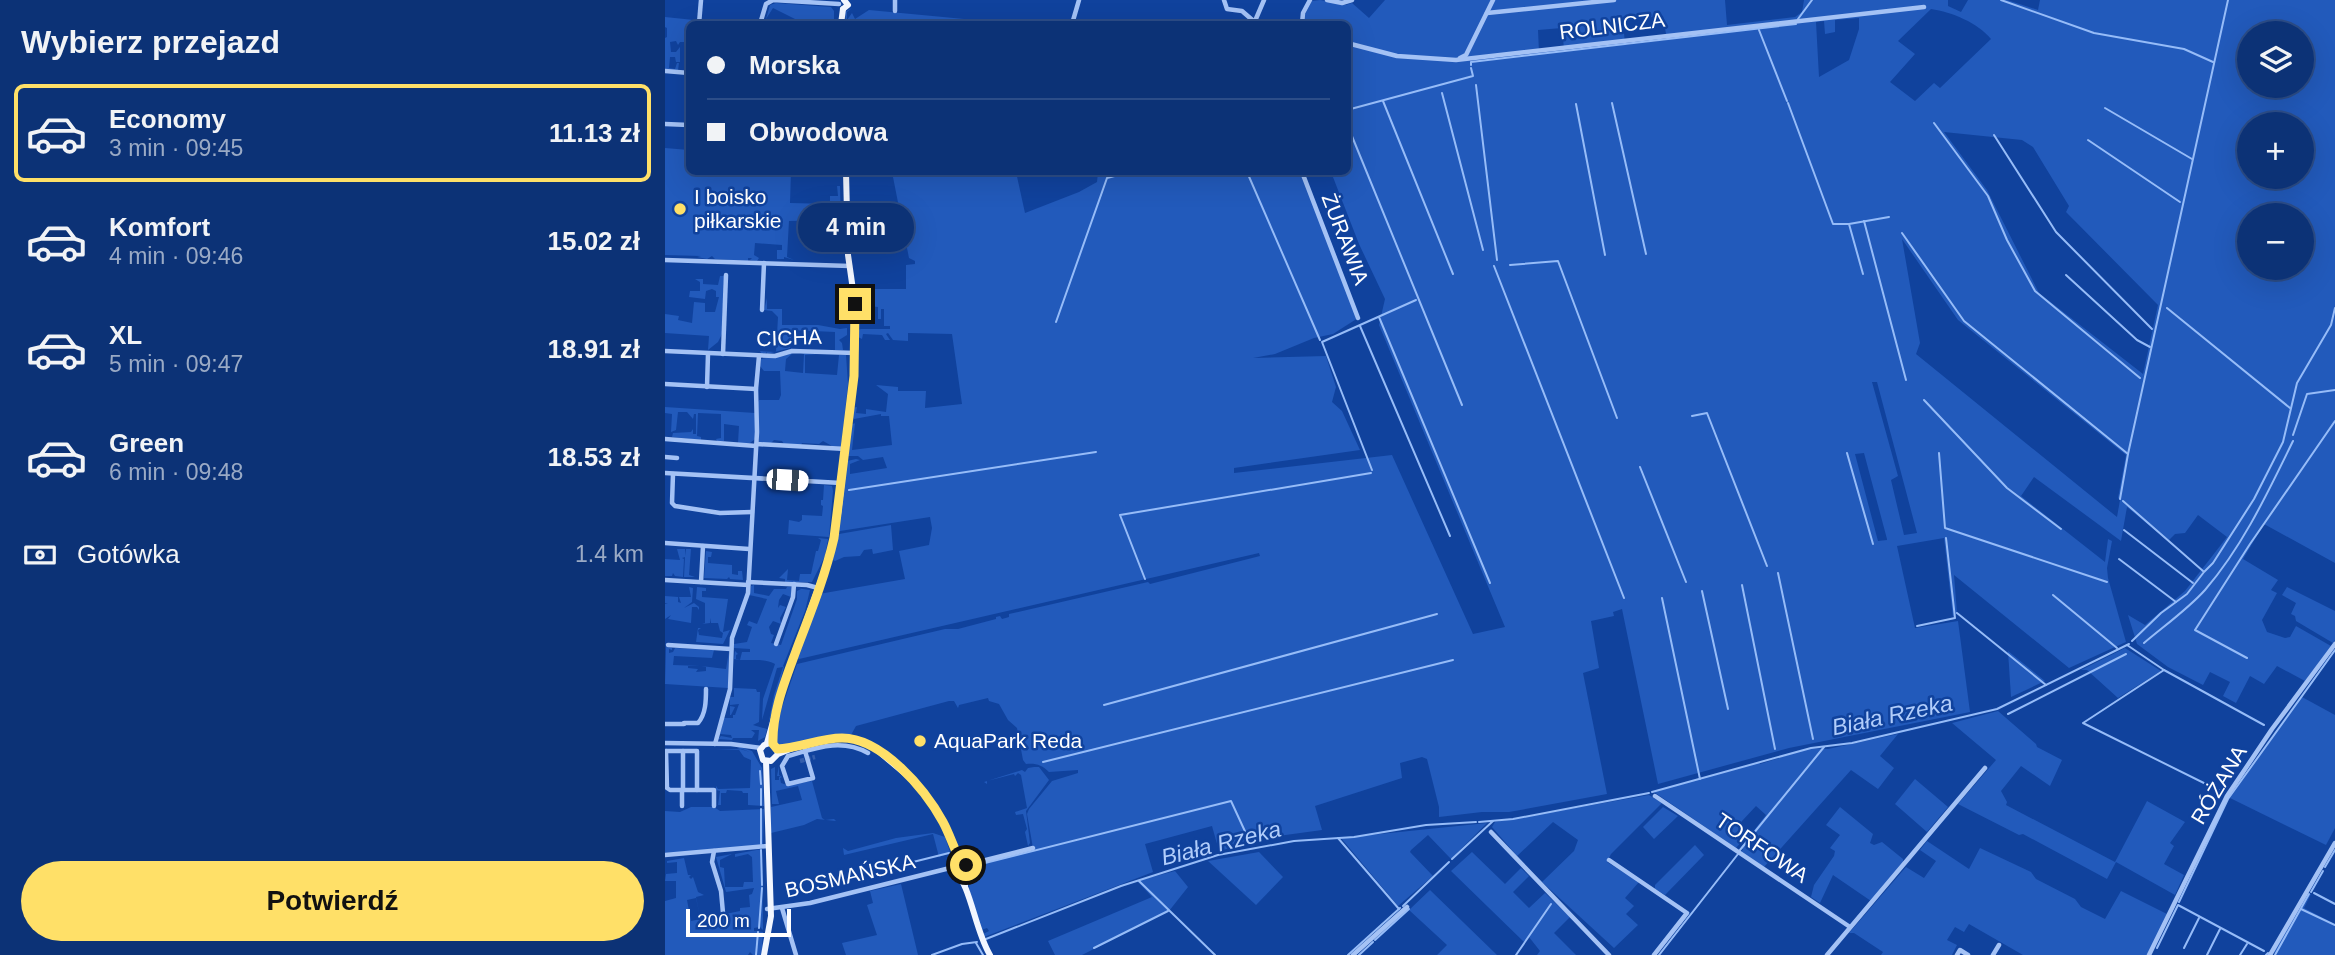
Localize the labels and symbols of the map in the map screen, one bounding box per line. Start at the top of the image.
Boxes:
street label: ROLNICZA [1558,8,1666,43]
place label: I boisko piłkarskie [694,185,782,232]
street label: ŻURAWIA [1318,190,1373,288]
marker: I boisko piłkarskie [672,201,688,217]
callout: 4 min [797,202,913,252]
route end [839,288,871,320]
street label: CICHA [756,325,822,350]
car [766,468,809,492]
water label: Biała Rzeka [1829,690,1955,740]
place label: AquaPark Reda [934,729,1083,752]
marker: AquaPark Reda [912,733,928,749]
street label: RÓŻANA [2186,741,2251,828]
street label: TORFOWA [1712,808,1813,887]
water label: Biała Rzeka [1158,816,1284,870]
street label: BOSMAŃSKA [782,849,917,902]
route start [950,849,982,881]
scale bar [686,906,791,938]

